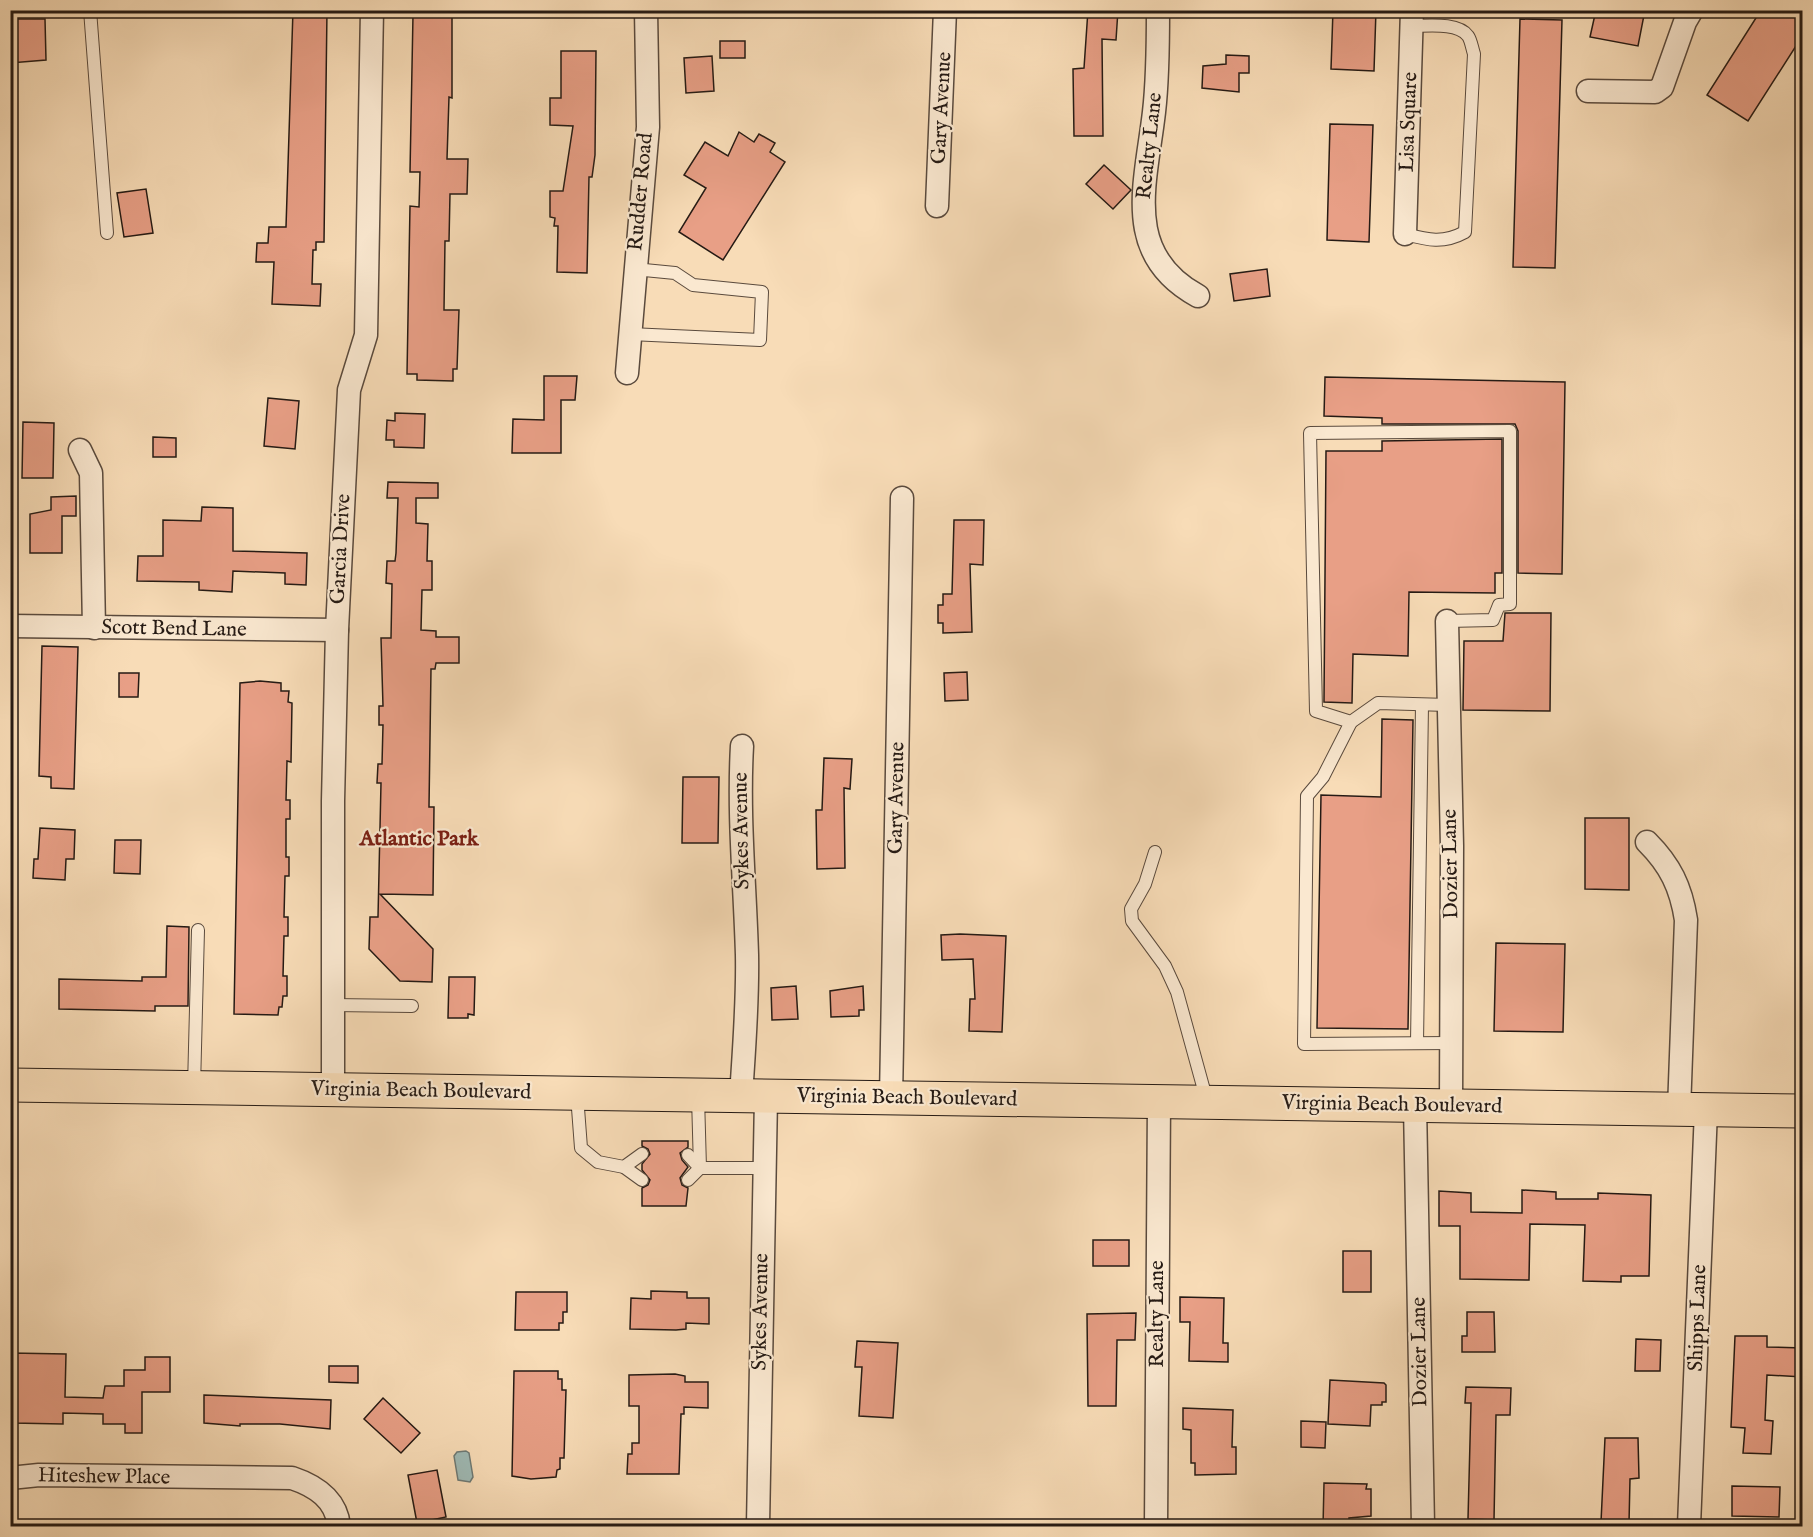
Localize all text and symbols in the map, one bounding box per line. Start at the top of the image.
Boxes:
street label: Gary Avenue [926,51,958,165]
street label: Lisa Square [1394,71,1424,172]
street label: Realty Lane [1131,91,1169,201]
street label: Rudder Road [622,131,660,252]
street label: Garcia Drive [325,493,357,605]
street label: Scott Bend Lane [101,614,247,644]
street label: Gary Avenue [883,741,911,855]
street label: Sykes Avenue [727,772,757,890]
street label: Dozier Lane [1437,808,1465,919]
district label: Atlantic Park [358,825,480,853]
street label: Virginia Beach Boulevard [310,1076,532,1106]
street label: Virginia Beach Boulevard [796,1083,1018,1113]
street label: Virginia Beach Boulevard [1281,1090,1503,1120]
street label: Sykes Avenue [746,1253,776,1371]
street label: Realty Lane [1144,1260,1171,1368]
street label: Shipps Lane [1683,1264,1713,1372]
street label: Dozier Lane [1406,1296,1434,1407]
street label: Hiteshew Place [37,1462,171,1492]

